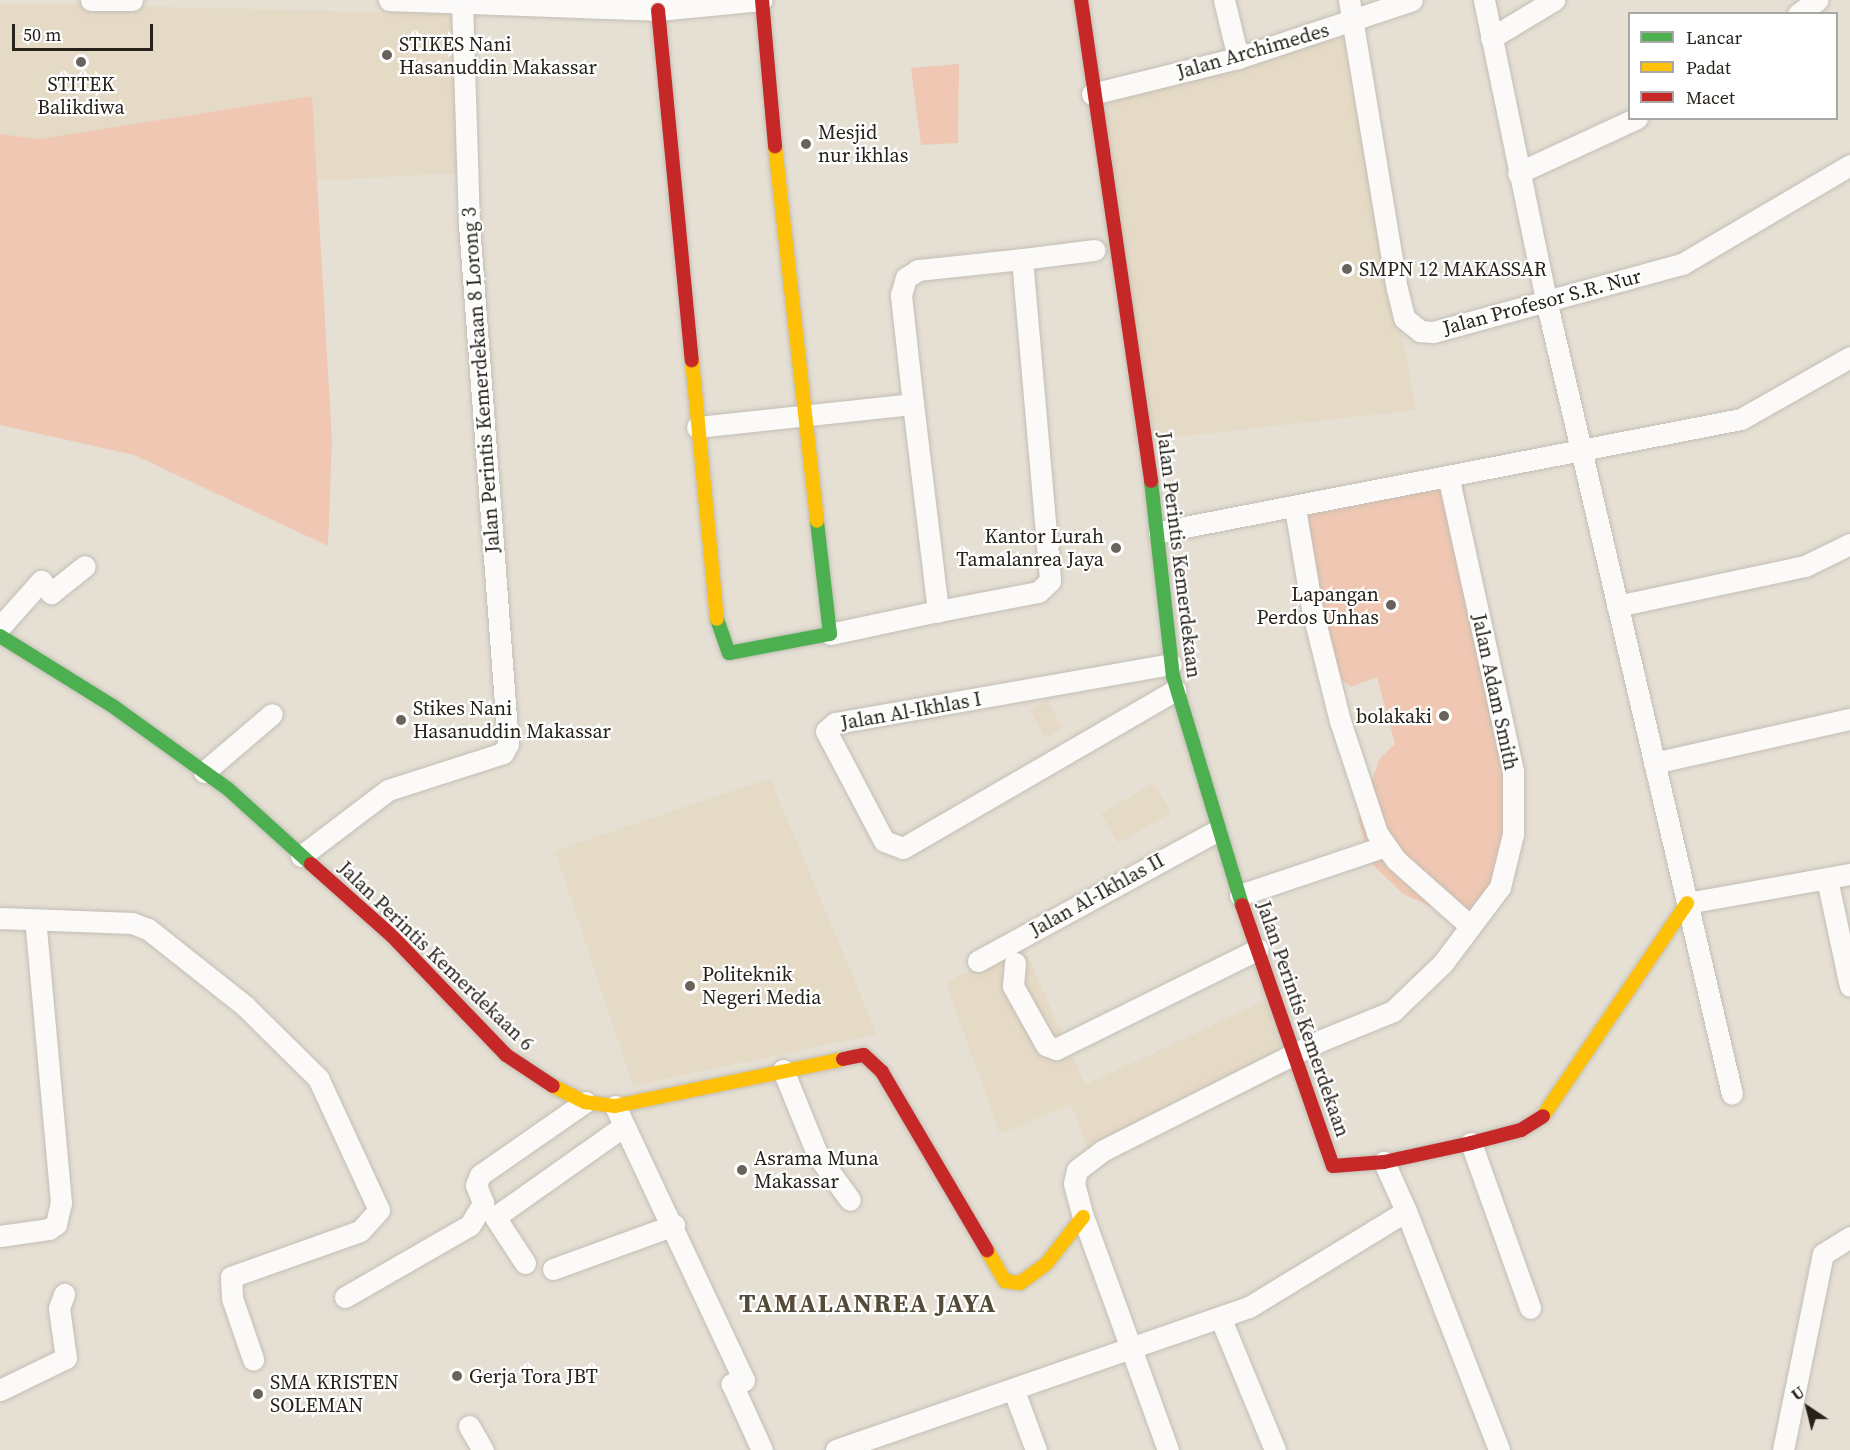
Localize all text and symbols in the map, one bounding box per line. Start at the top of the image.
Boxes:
scale bar [15,12,156,50]
legend [1628,12,1838,120]
street label: Jalan Archimedes [1174,18,1332,84]
text: 50 m [23,22,61,47]
text: Lancar [1686,25,1742,50]
place label: STIKES Nani Hasanuddin Makassar [399,32,597,79]
marker: STIKES Nani Hasanuddin Makassar [380,48,394,62]
marker: STITEK Balikdiwa [74,55,88,69]
text: Padat [1686,55,1731,80]
place label: STITEK Balikdiwa [37,72,125,119]
text: Macet [1686,85,1735,110]
place label: Mesjid nur ikhlas [818,120,908,167]
marker: Mesjid nur ikhlas [799,137,813,151]
street label: Jalan Perintis Kemerdekaan 8 Lorong 3 [457,206,505,554]
place label: SMPN 12 MAKASSAR [1359,257,1547,281]
marker: SMPN 12 MAKASSAR [1340,262,1354,276]
street label: Jalan Profesor S.R. Nur [1440,264,1644,340]
street label: Jalan Perintis Kemerdekaan [1152,431,1206,679]
place label: Kantor Lurah Tamalanrea Jaya [956,524,1104,571]
marker: Kantor Lurah Tamalanrea Jaya [1109,541,1123,555]
place label: Lapangan Perdos Unhas [1257,582,1379,629]
marker: Lapangan Perdos Unhas [1384,598,1398,612]
street label: Jalan Adam Smith [1467,612,1523,772]
street label: Jalan Al-Ikhlas I [839,687,983,735]
place label: Stikes Nani Hasanuddin Makassar [413,696,611,743]
place label: bolakaki [1356,704,1432,728]
marker: bolakaki [1437,709,1451,723]
marker: Stikes Nani Hasanuddin Makassar [394,713,408,727]
street label: Jalan Al-Ikhlas II [1026,848,1168,942]
street label: Jalan Perintis Kemerdekaan 6 [333,856,539,1056]
street label: Jalan Perintis Kemerdekaan [1251,898,1355,1140]
place label: Politeknik Negeri Media [702,963,821,1010]
marker: Politeknik Negeri Media [683,979,697,993]
place label: Asrama Muna Makassar [754,1146,879,1193]
marker: Asrama Muna Makassar [735,1163,749,1177]
district label: TAMALANREA JAYA [739,1288,997,1320]
place label: Gerja Tora JBT [469,1364,598,1388]
marker: Gerja Tora JBT [450,1369,464,1383]
place label: SMA KRISTEN SOLEMAN [270,1370,399,1417]
north arrow [1778,1378,1838,1438]
text: U [1787,1381,1809,1406]
marker: SMA KRISTEN SOLEMAN [251,1387,265,1401]

